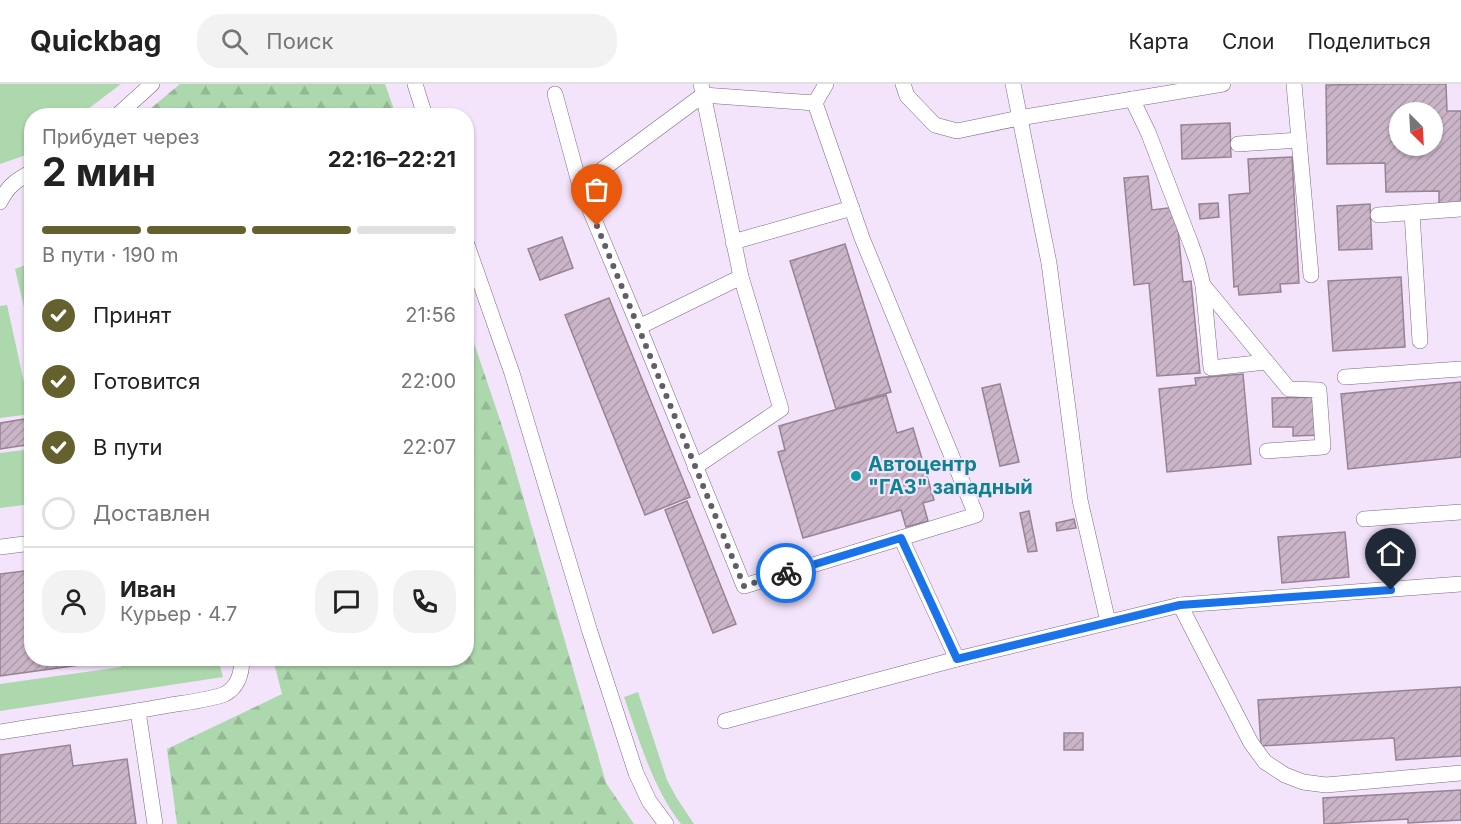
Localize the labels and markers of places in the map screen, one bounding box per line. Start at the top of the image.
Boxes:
pin [571,164,622,226]
place label: Автоцентр "ГАЗ" западный [868,452,1033,499]
marker: Автоцентр "ГАЗ" западный [849,469,863,483]
pin [1365,528,1416,590]

